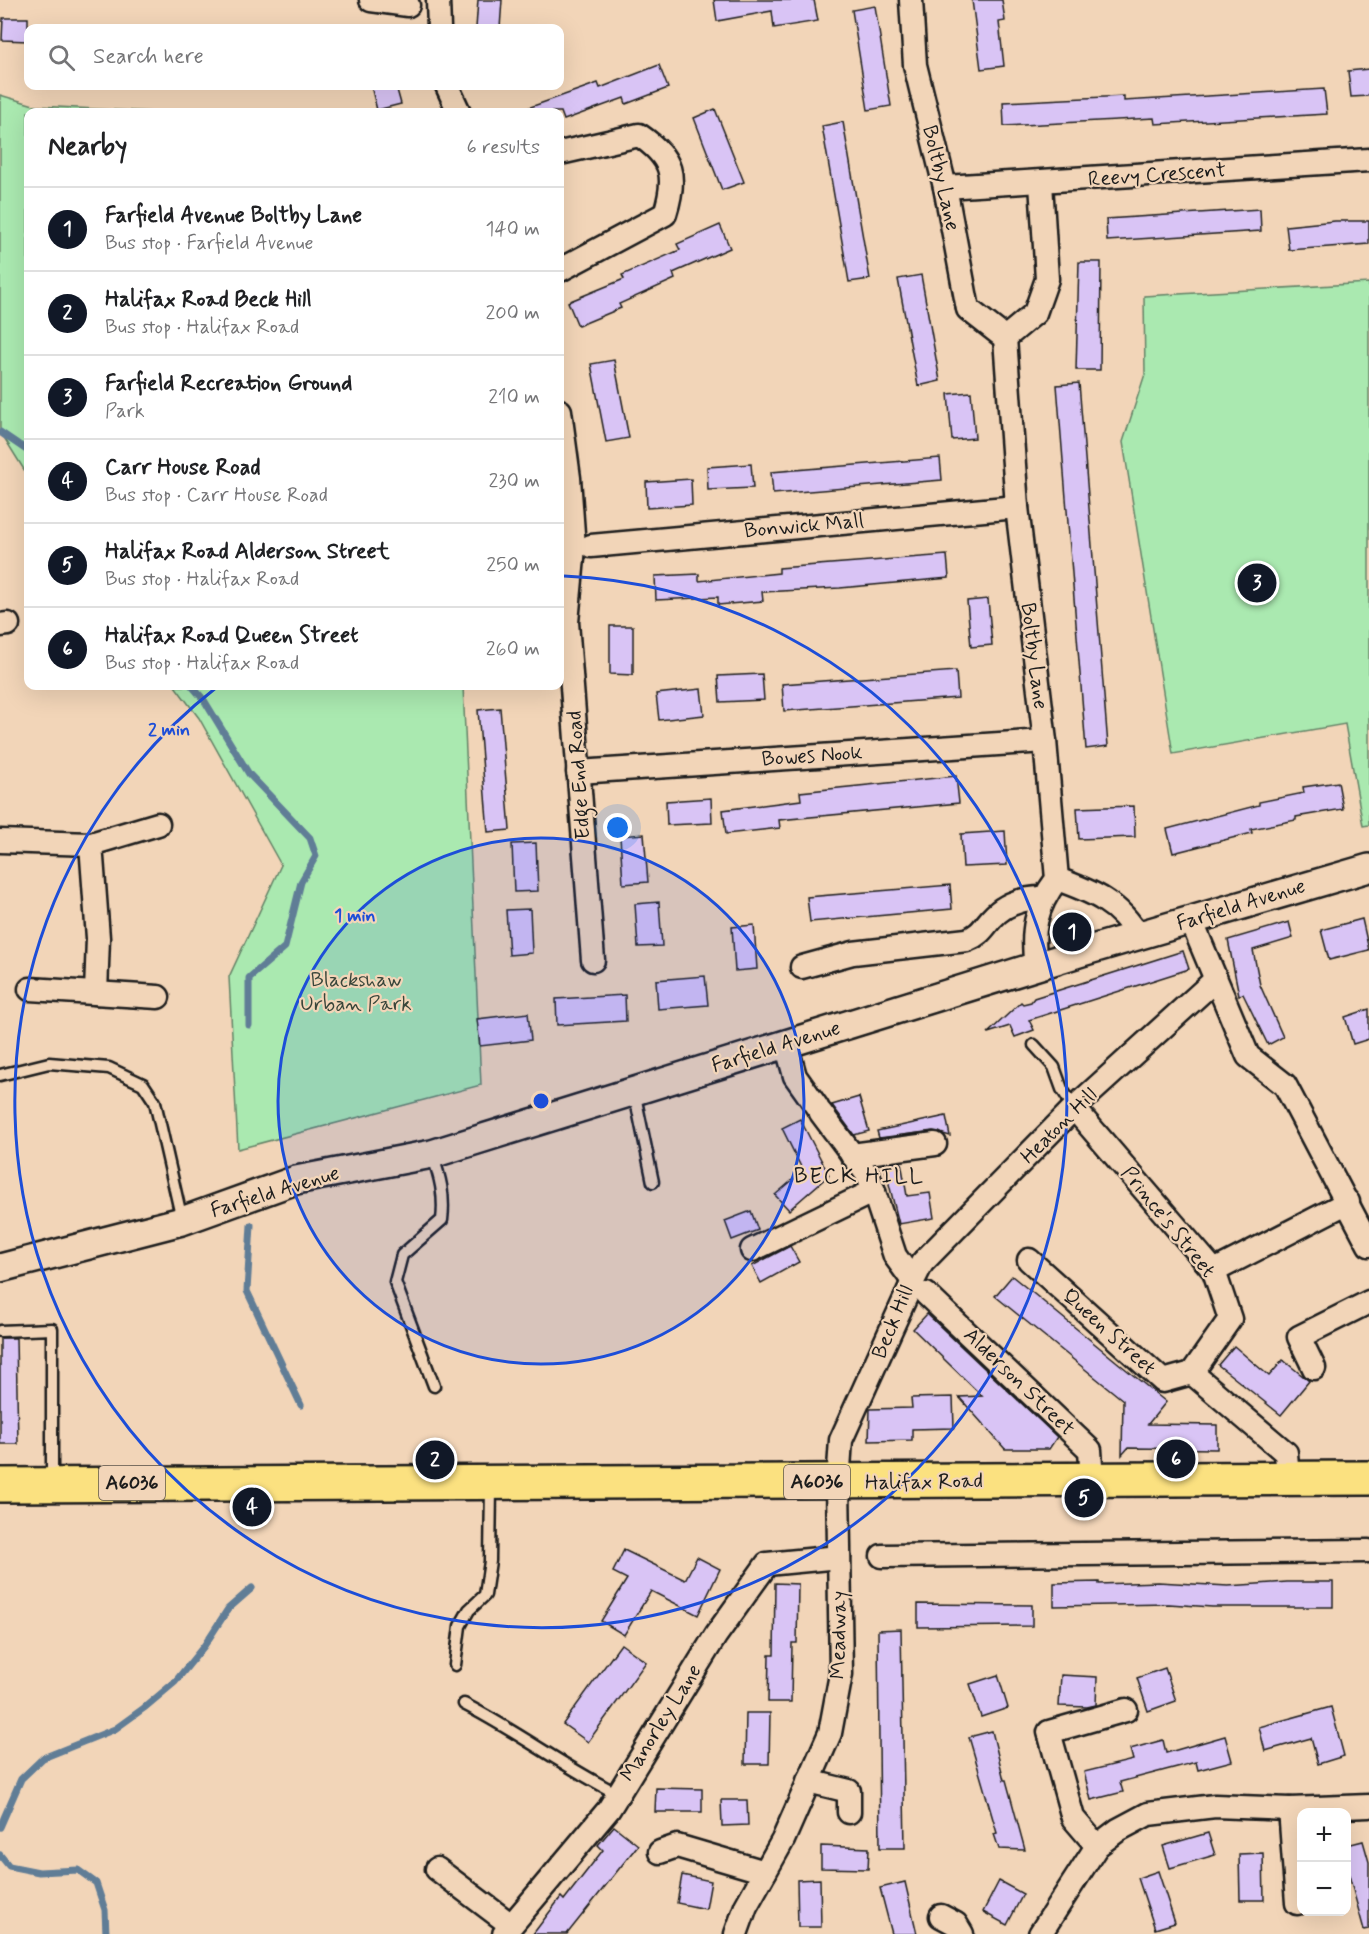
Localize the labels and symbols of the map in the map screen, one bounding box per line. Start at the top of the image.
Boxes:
street label: Boltby Lane [915,123,967,233]
street label: Reevy Crescent [1087,156,1227,194]
street label: Bonwick Mall [743,507,865,545]
pin: 3 [1238,560,1276,606]
street label: Boltby Lane [1014,601,1054,711]
street label: Edge End Road [561,710,599,840]
text: 2 min [148,718,190,742]
street label: Bowes Nook [761,738,864,773]
your location [603,813,632,842]
street label: Farfield Avenue [1173,872,1309,938]
text: 1 min [334,904,376,928]
pin: 1 [1052,910,1092,954]
park label: Blackshaw Urban Park [300,966,412,1018]
street label: Farfield Avenue [708,1014,844,1080]
street label: Heaton Hill [1014,1081,1104,1171]
centre of rings [531,1091,551,1111]
street label: Farfield Avenue [207,1159,343,1225]
street label: Prince's Street [1114,1160,1222,1284]
district label: BECK HILL [794,1163,924,1191]
street label: Beck Hill [866,1281,920,1363]
street label: Queen Street [1056,1282,1162,1382]
street label: Alderson Street [957,1322,1081,1442]
pin: 6 [1156,1436,1196,1482]
pin: 2 [416,1438,454,1482]
road number: A6036 [784,1465,850,1499]
road number: A6036 [99,1466,165,1500]
street label: Halifax Road [865,1467,983,1497]
pin: 5 [1064,1476,1104,1520]
pin: 4 [232,1484,272,1530]
street label: Meadway [824,1590,854,1680]
street label: Manorley Lane [614,1659,708,1787]

